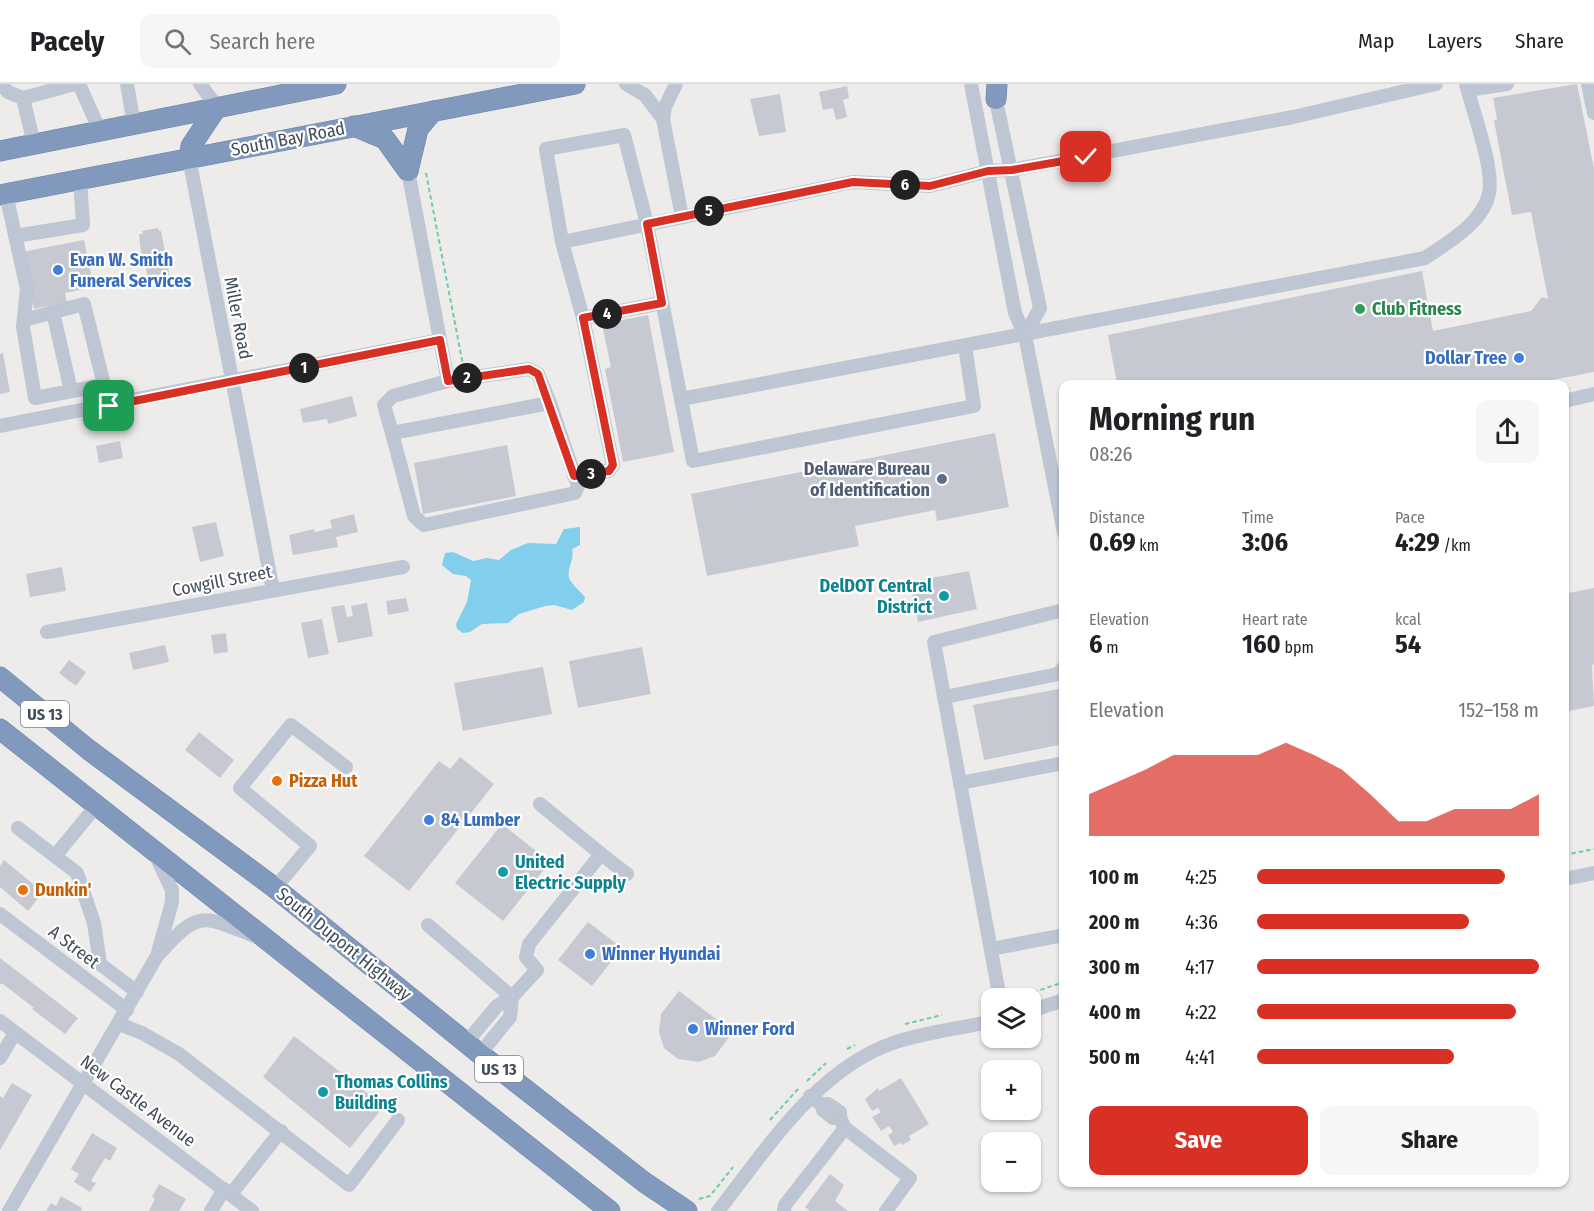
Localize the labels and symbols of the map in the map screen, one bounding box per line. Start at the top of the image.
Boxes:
street label: South Bay Road [229,117,347,161]
pin [1060,131,1111,182]
pin: 6 [890,170,920,200]
pin: 5 [694,196,724,226]
place label: Evan W. Smith Funeral Services [70,249,191,292]
marker: Evan W. Smith Funeral Services [51,263,65,277]
street label: Miller Road [219,275,257,361]
place label: Club Fitness [1372,298,1462,320]
pin: 4 [592,299,622,329]
marker: Club Fitness [1353,302,1367,316]
place label: Dollar Tree [1425,347,1507,369]
marker: Dollar Tree [1512,351,1526,365]
pin: 1 [289,353,319,383]
pin: 2 [452,363,482,393]
pin [83,380,134,431]
place label: Delaware Bureau of Identification [804,458,930,501]
pin: 3 [576,459,606,489]
marker: Delaware Bureau of Identification [935,472,949,486]
street label: Cowgill Street [170,561,274,601]
place label: DelDOT Central District [820,575,933,618]
marker: DelDOT Central District [937,589,951,603]
road number: US 13 [21,701,69,727]
place label: Pizza Hut [289,770,358,792]
marker: Pizza Hut [270,774,284,788]
place label: 84 Lumber [441,809,521,831]
marker: 84 Lumber [422,813,436,827]
place label: United Electric Supply [515,851,626,894]
marker: United Electric Supply [496,865,510,879]
place label: Dunkin' [35,879,92,901]
marker: Dunkin' [16,883,30,897]
street label: South Dupont Highway [272,883,416,1005]
street label: A Street [44,921,104,973]
place label: Winner Hyundai [602,943,720,965]
marker: Winner Hyundai [583,947,597,961]
place label: Winner Ford [705,1018,795,1040]
marker: Winner Ford [686,1022,700,1036]
street label: New Castle Avenue [76,1050,200,1152]
road number: US 13 [475,1056,523,1082]
place label: Thomas Collins Building [335,1071,448,1114]
marker: Thomas Collins Building [316,1085,330,1099]

